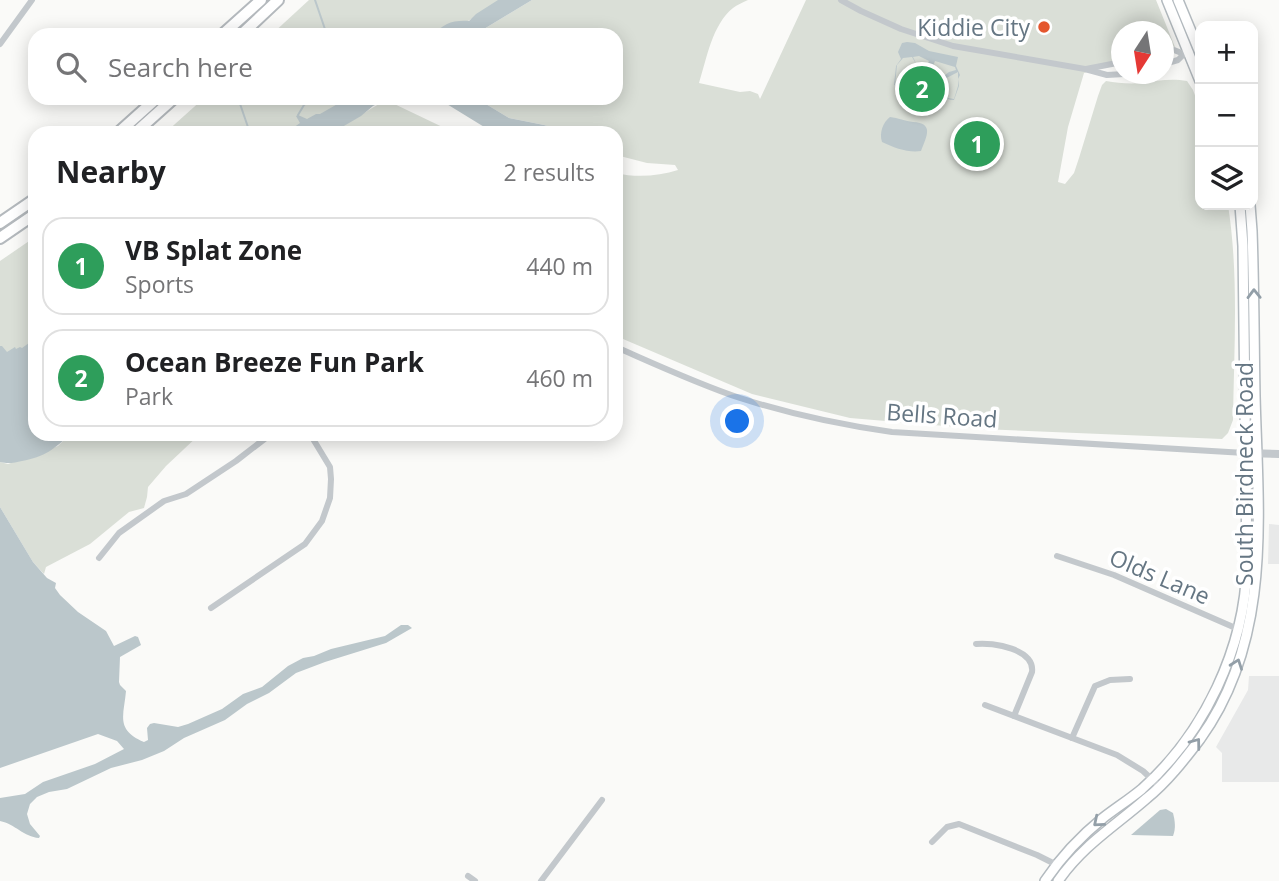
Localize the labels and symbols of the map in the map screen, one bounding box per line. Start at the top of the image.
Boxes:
place label: Kiddie City [917,11,1030,43]
marker: Kiddie City [1036,19,1052,35]
north arrow [1111,21,1174,84]
pin: 2 [899,63,945,115]
pin: 1 [954,118,1000,170]
one-way arrow [1246,288,1261,299]
street label: South Birdneck Road [1228,362,1260,586]
street label: Bells Road [885,395,999,435]
your location [720,404,754,438]
street label: Olds Lane [1105,540,1215,612]
one-way arrow [1229,658,1243,670]
one-way arrow [1188,738,1201,751]
one-way arrow [1094,814,1106,827]

